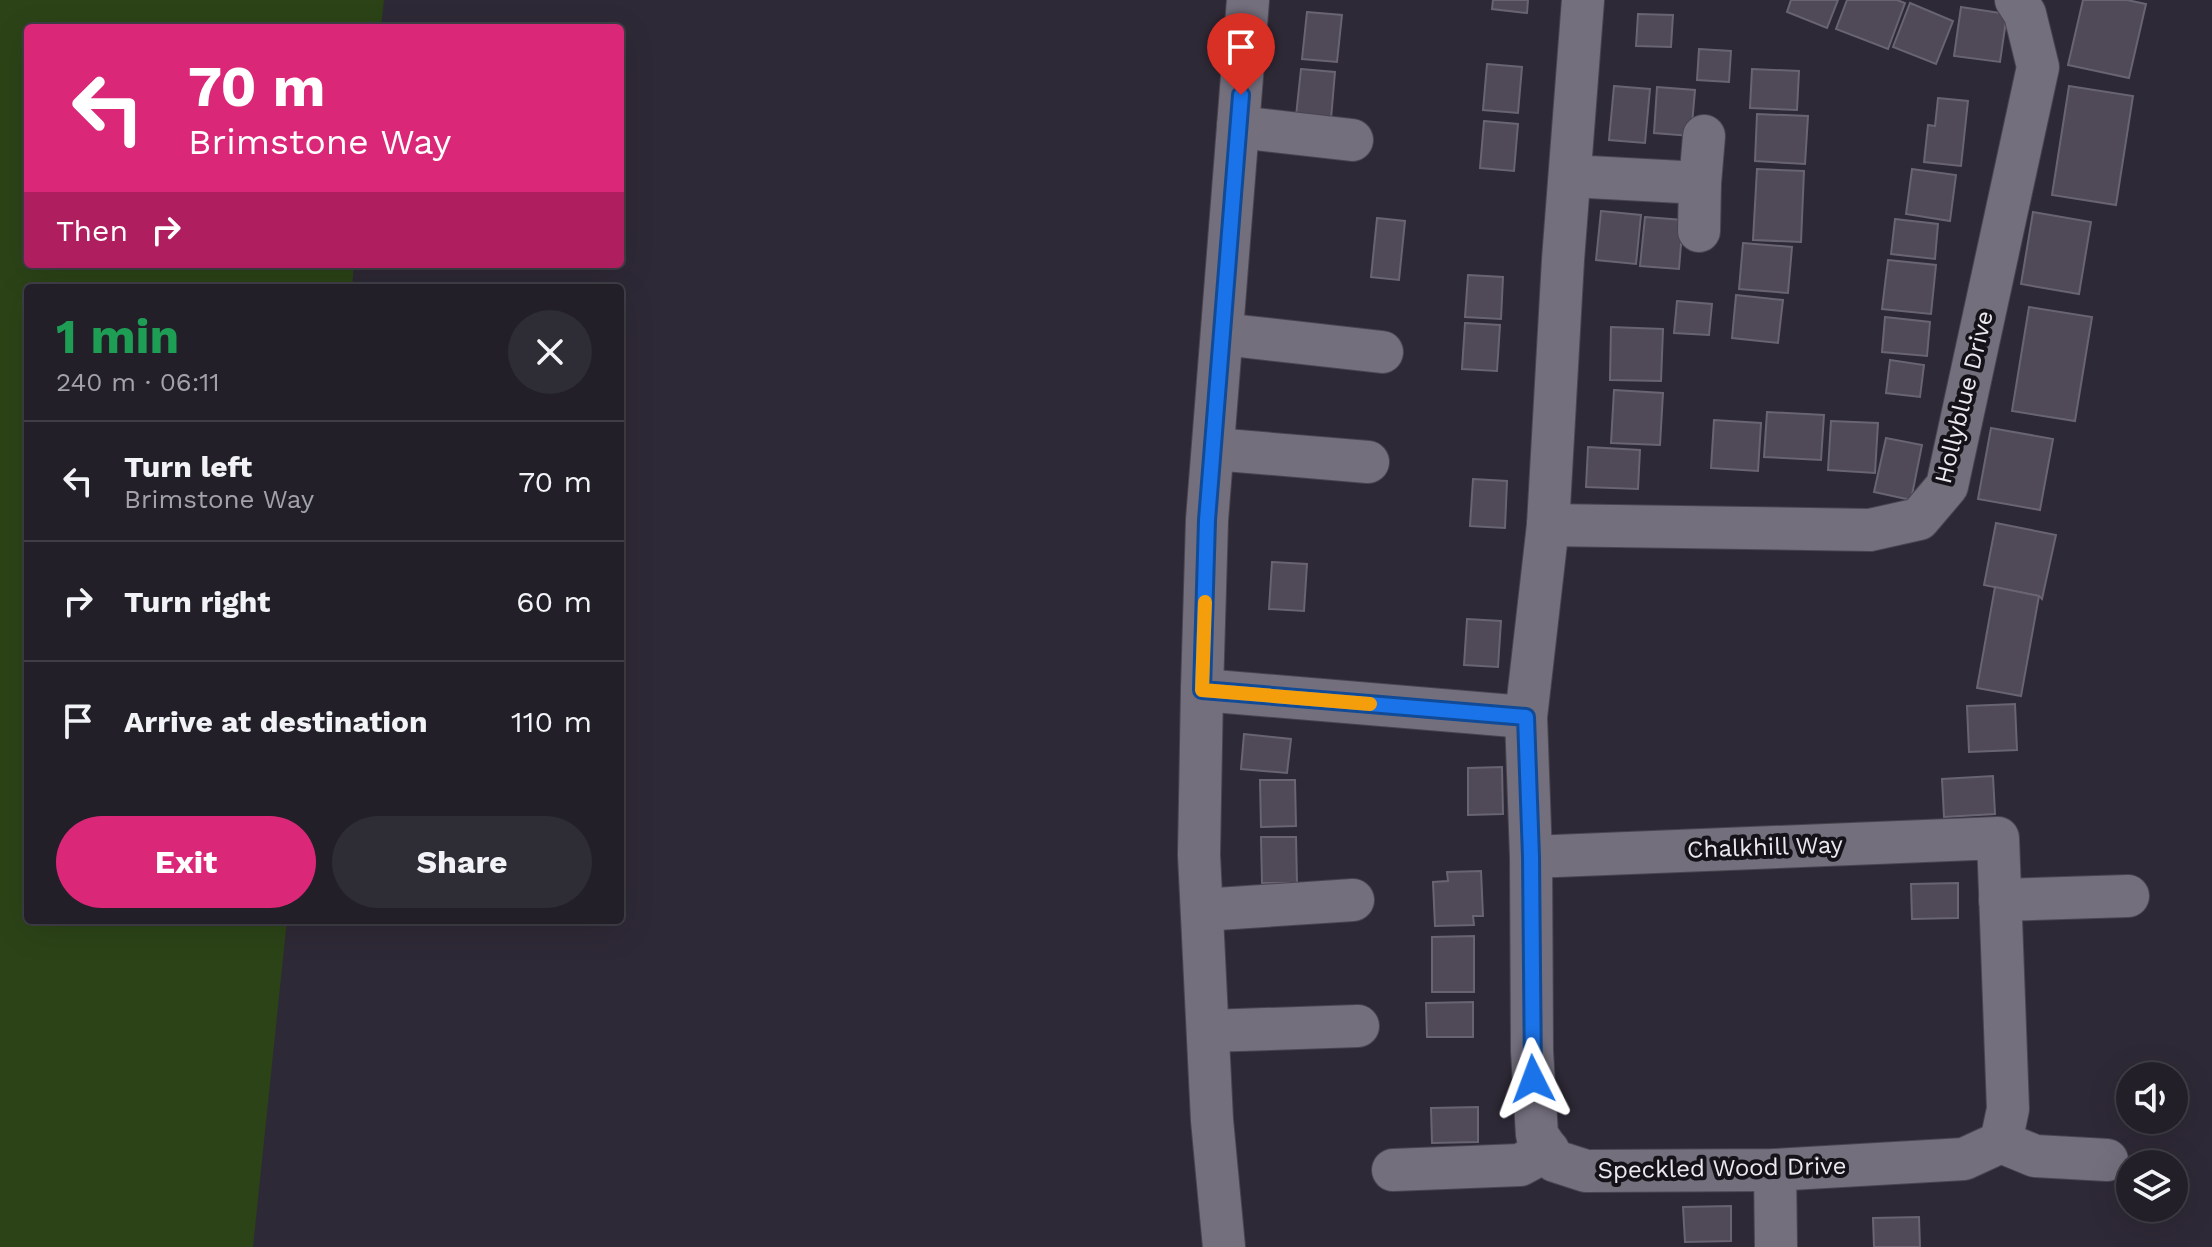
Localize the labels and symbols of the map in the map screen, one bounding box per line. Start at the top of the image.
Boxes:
pin [1207,13,1275,95]
street label: Hollyblue Drive [1929,308,1999,486]
street label: Chalkhill Way [1687,830,1844,864]
position arrow [1491,1037,1575,1121]
street label: Speckled Wood Drive [1597,1152,1847,1184]

